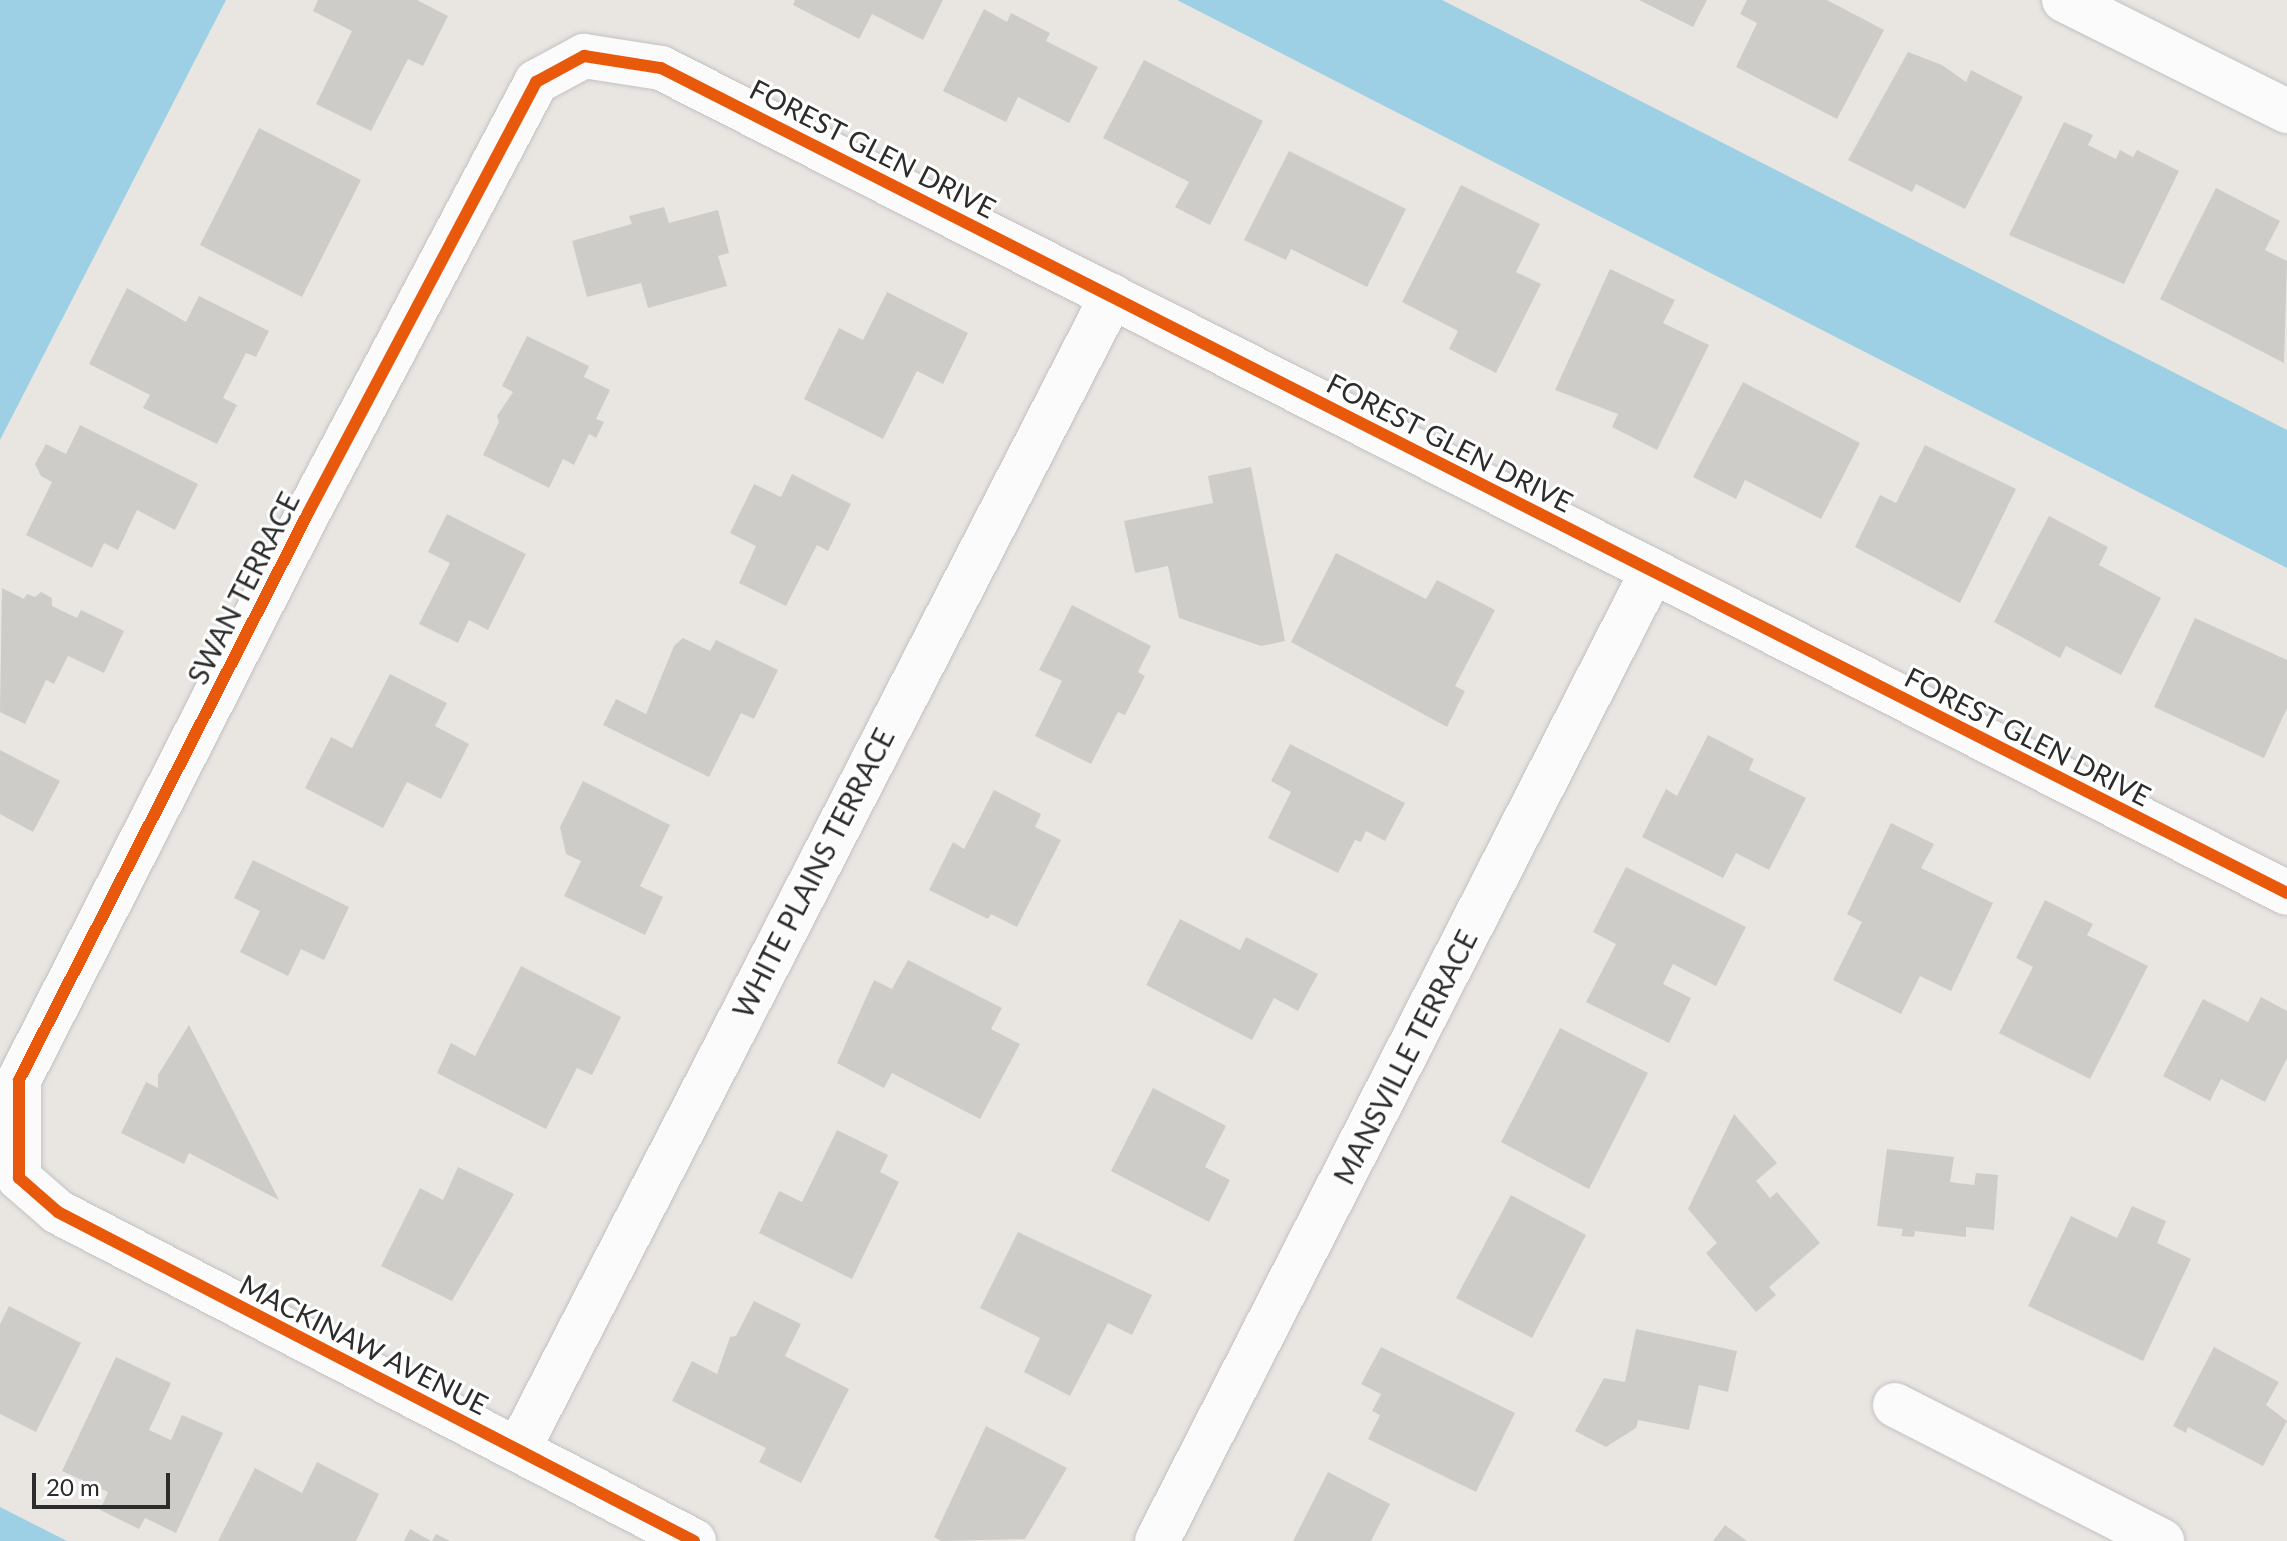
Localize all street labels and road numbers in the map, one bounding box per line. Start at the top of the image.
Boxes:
street label: FOREST GLEN DRIVE [744,71,1002,225]
street label: FOREST GLEN DRIVE [1321,365,1579,519]
street label: SWAN TERRACE [180,486,306,690]
street label: FOREST GLEN DRIVE [1899,659,2157,813]
street label: WHITE PLAINS TERRACE [725,722,901,1024]
street label: MANSVILLE TERRACE [1326,924,1484,1190]
street label: MACKINAW AVENUE [234,1266,494,1422]

